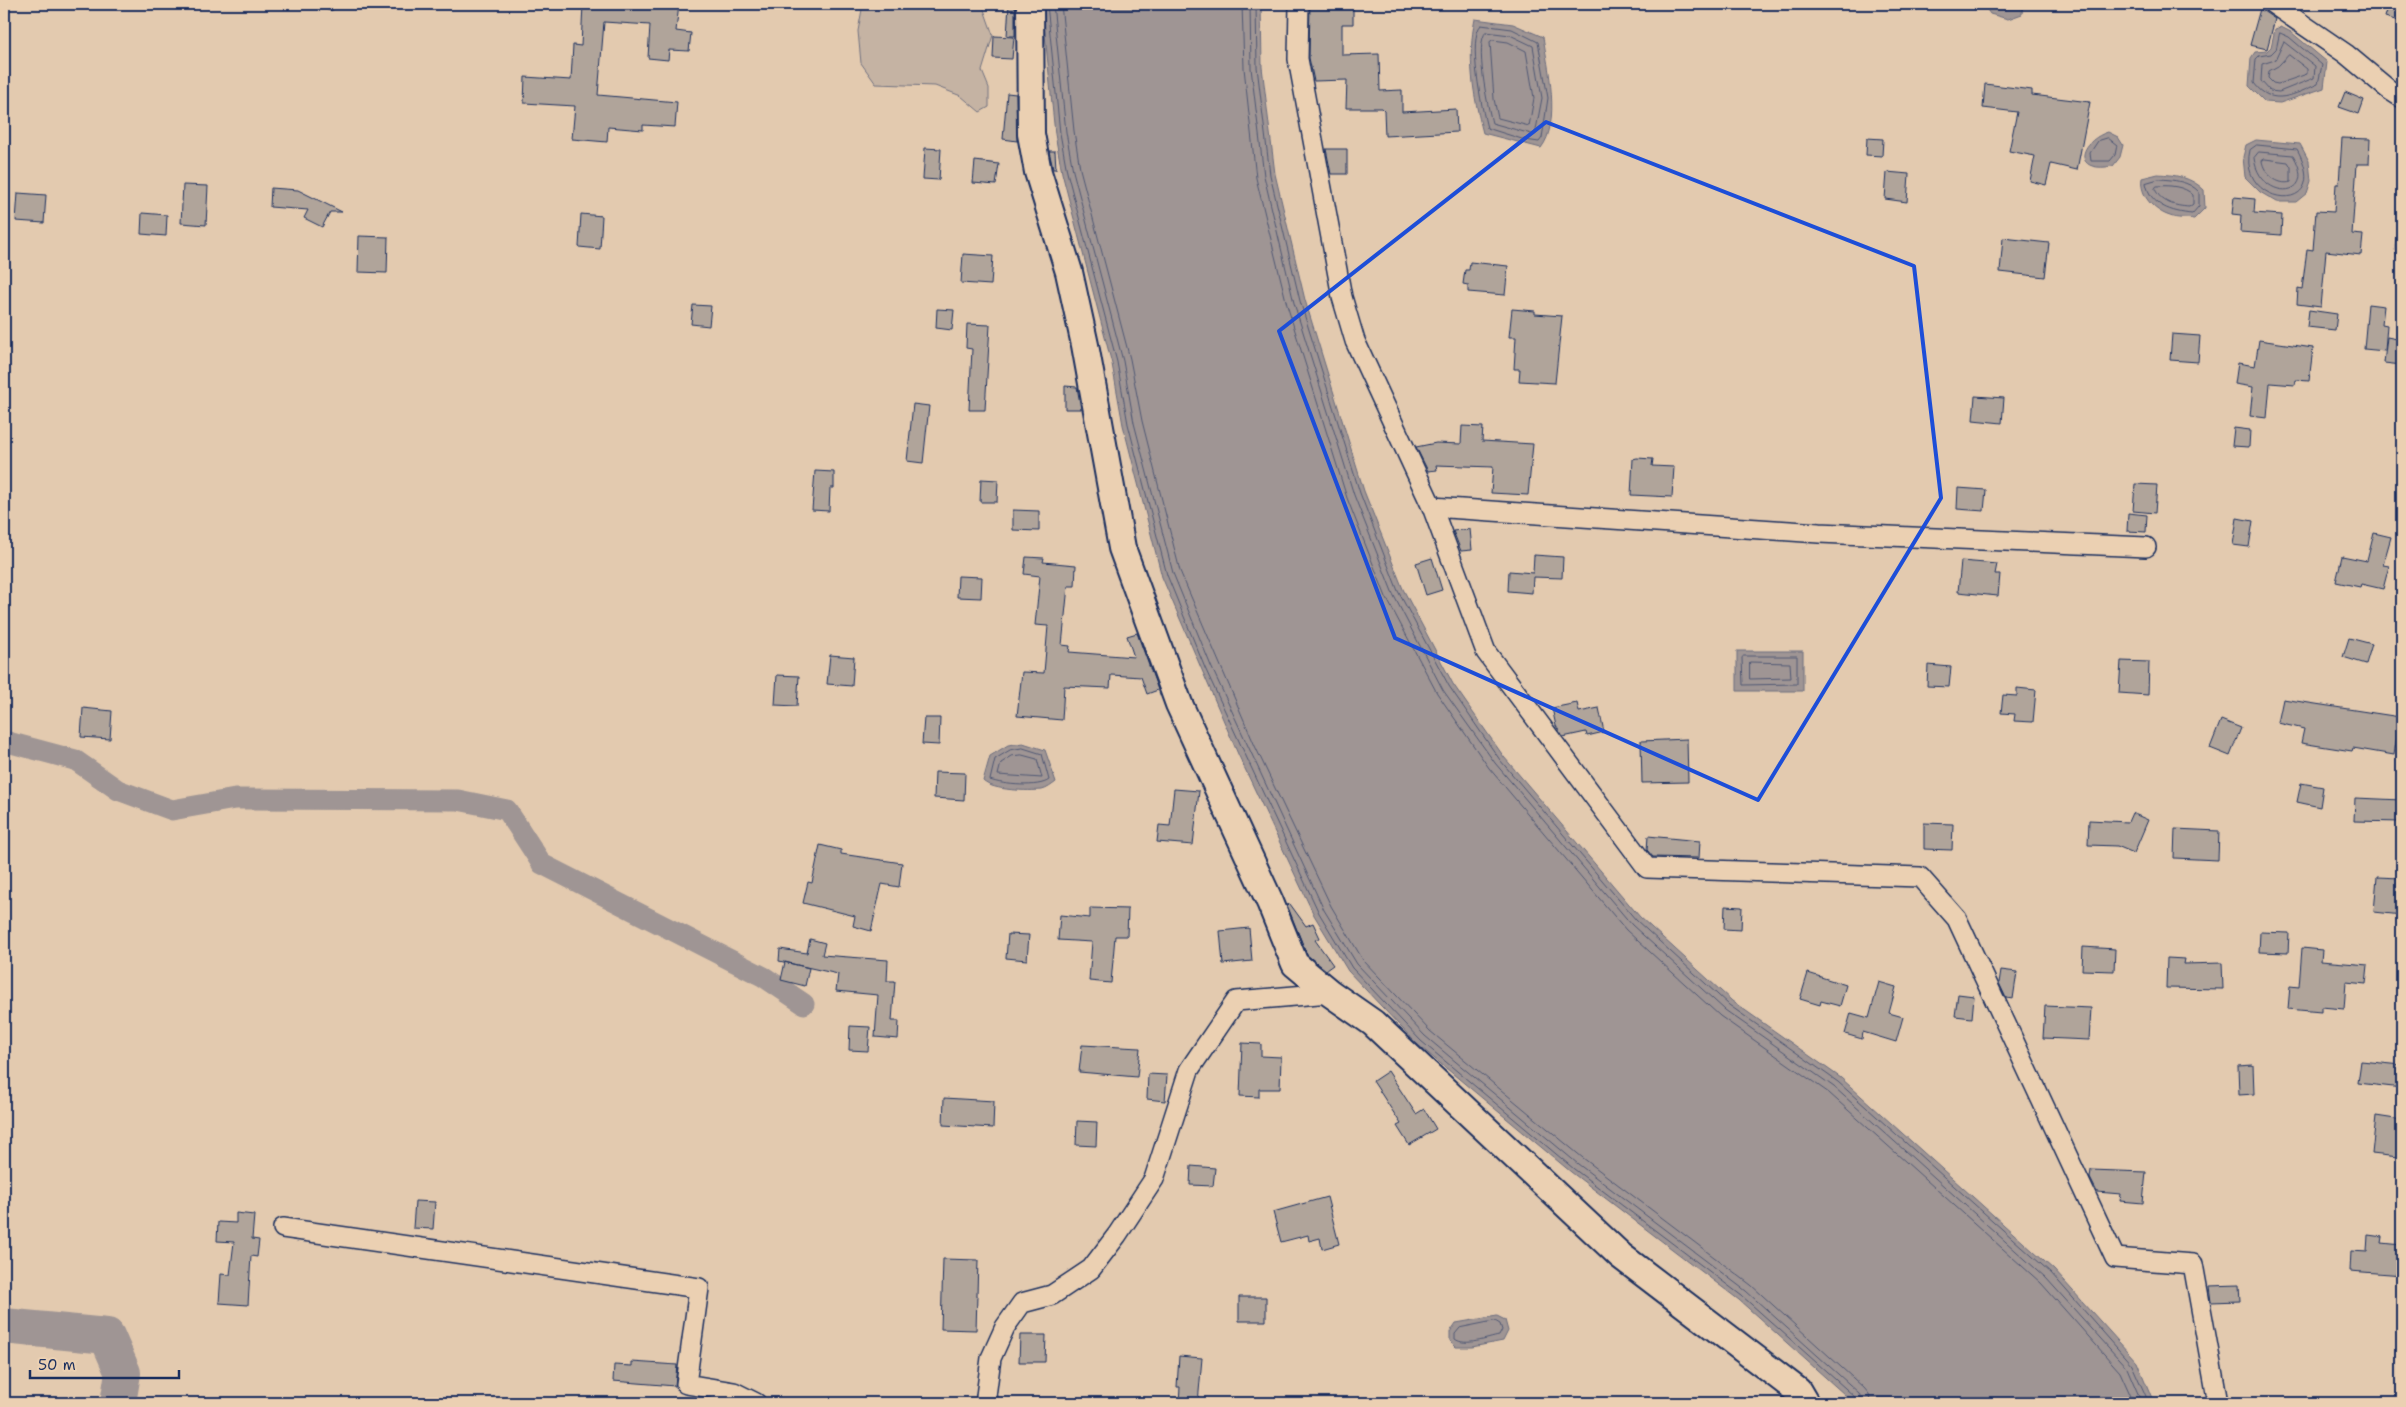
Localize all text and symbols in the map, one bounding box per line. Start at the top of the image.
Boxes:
scale bar [30,1347,179,1379]
text: 50 m [38,1355,76,1375]

